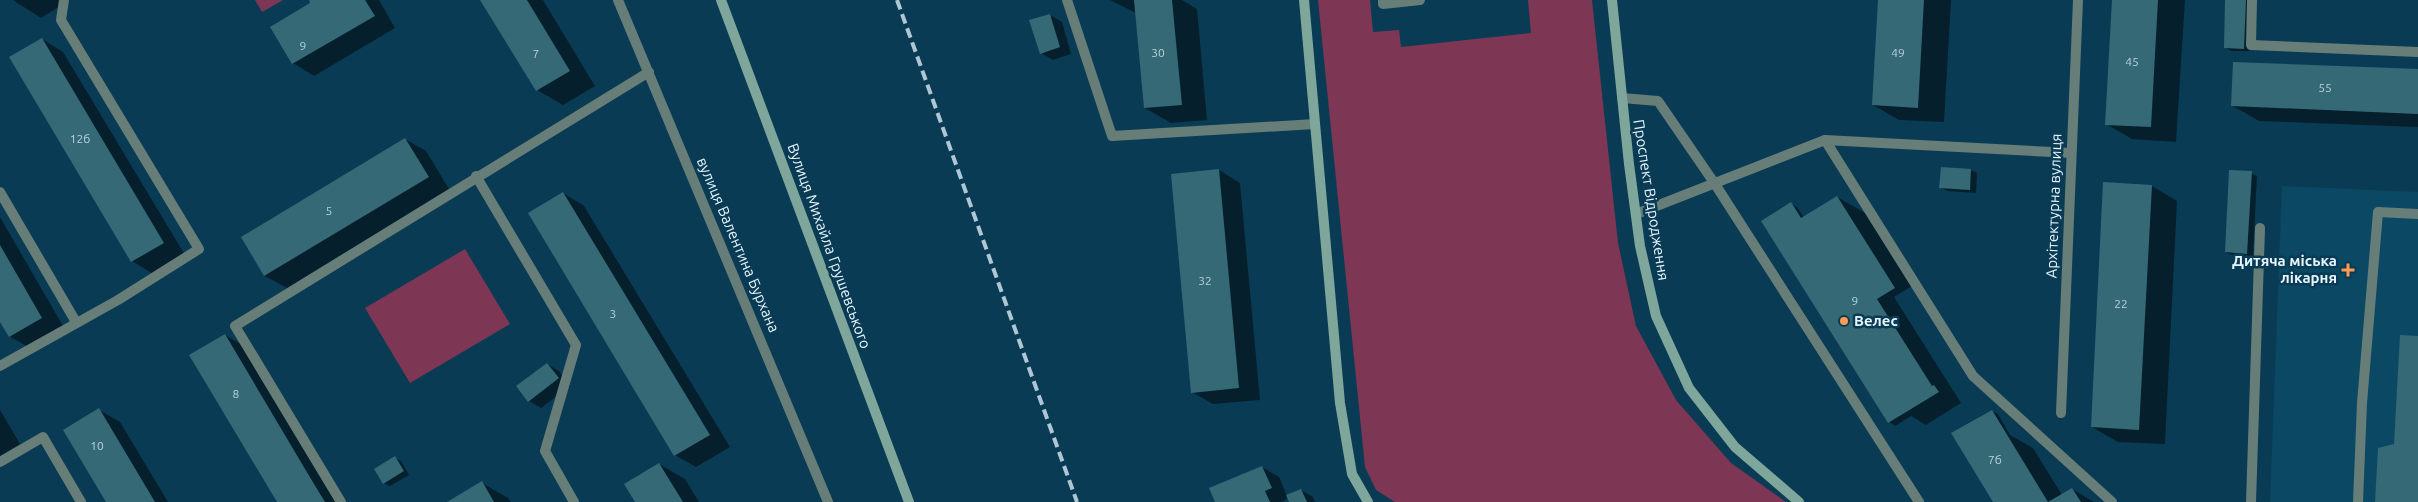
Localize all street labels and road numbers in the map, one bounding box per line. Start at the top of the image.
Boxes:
street label: Проспект Відродження [1630,118,1673,282]
street label: Архітектурна вулиця [2042,133,2065,279]
street label: Вулиця Михайла Грушевського [784,141,875,351]
street label: вулиця Валентина Бурхана [694,155,783,335]

